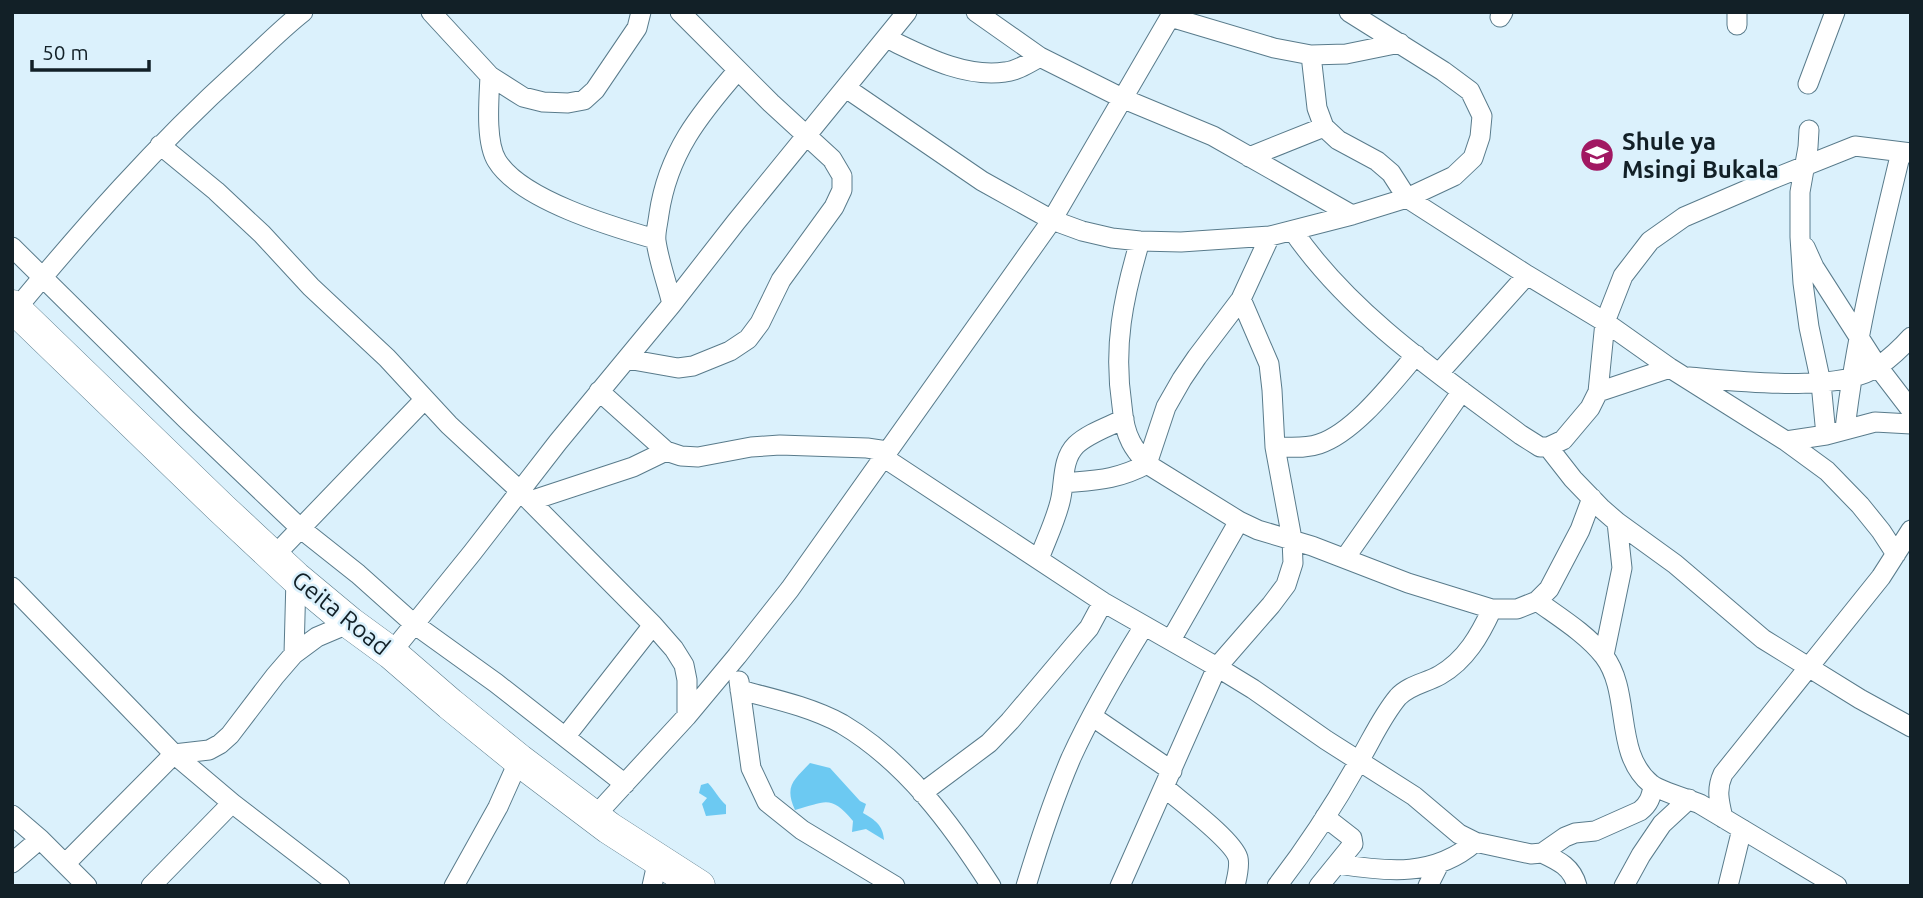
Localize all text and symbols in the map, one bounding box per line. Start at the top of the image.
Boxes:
scale bar [32,28,149,72]
text: 50 m [42,40,89,64]
place label: Shule ya Msingi Bukala [1622,128,1779,183]
school or university icon: Shule ya Msingi Bukala [1578,136,1616,174]
street label: Geita Road [287,566,395,660]

